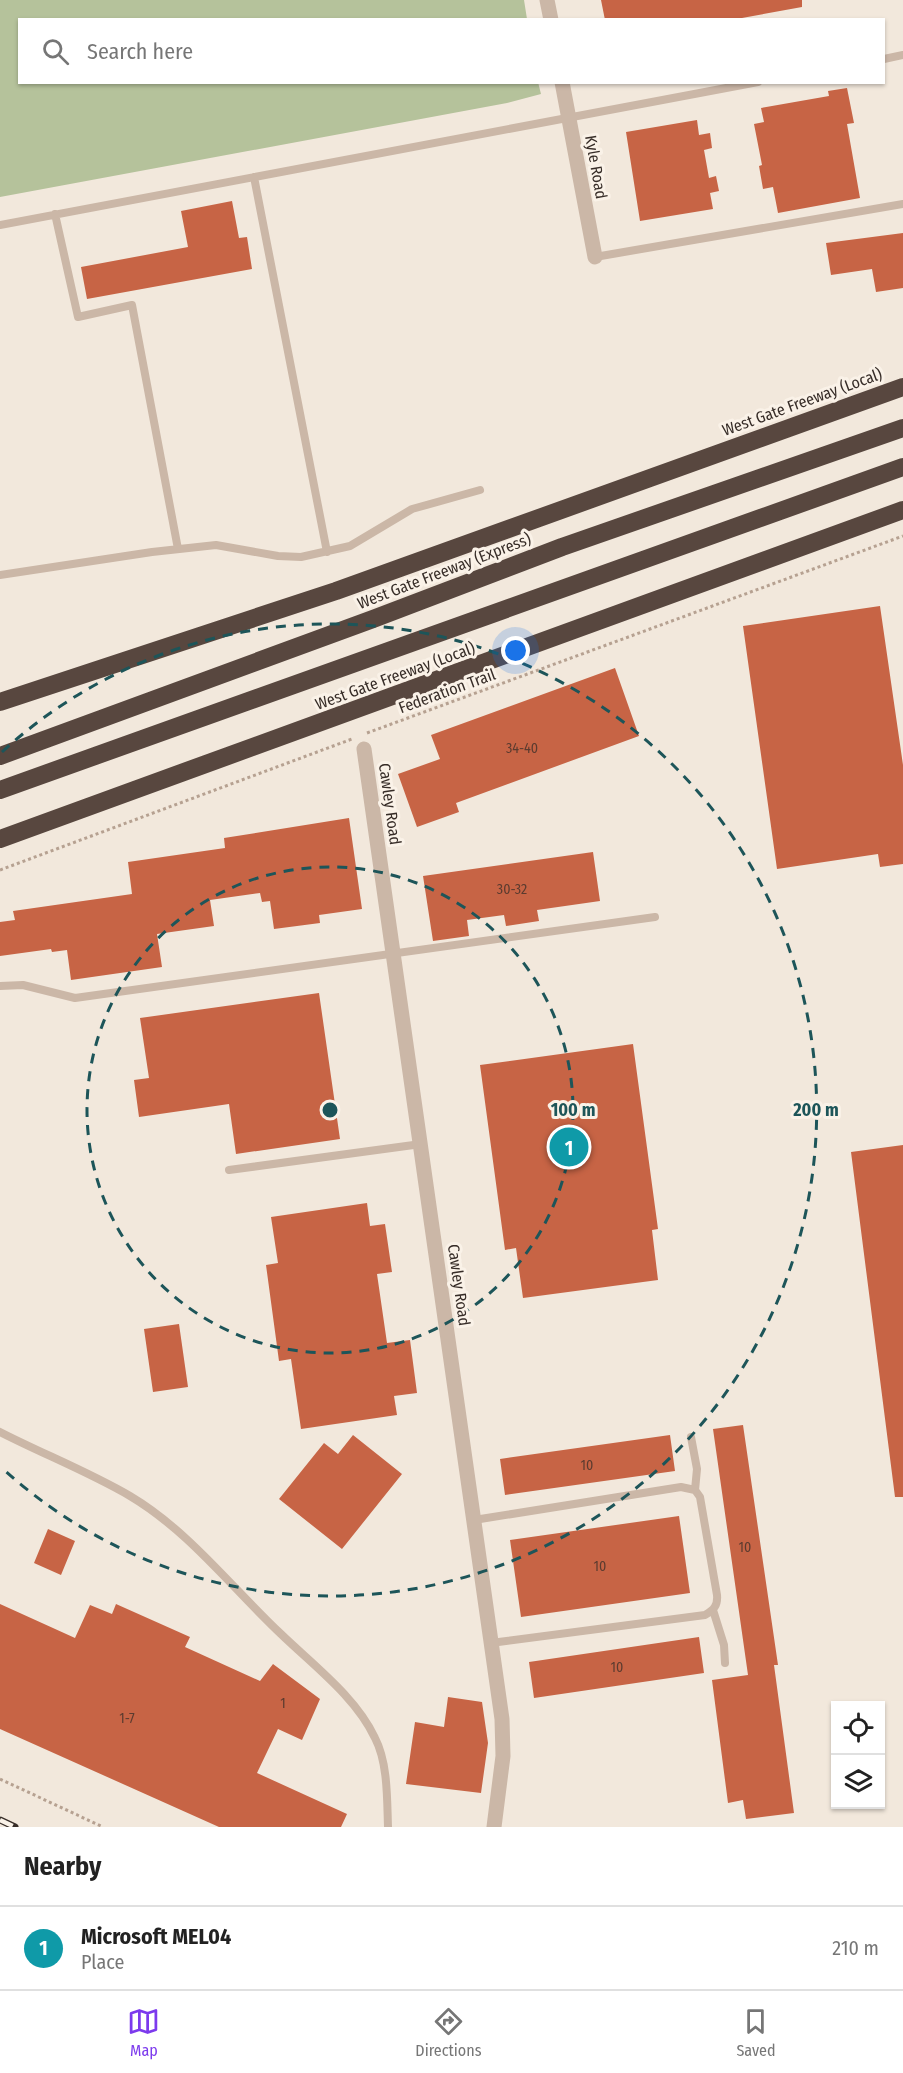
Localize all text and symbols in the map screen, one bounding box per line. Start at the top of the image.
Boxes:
search box [18,18,885,84]
icon: search [39,35,72,68]
text: Search here [87,38,193,65]
street label: Kyle Road [581,134,611,200]
street label: West Gate Freeway (Local) [720,364,885,440]
street label: West Gate Freeway (Express) [355,529,534,613]
your location [501,636,530,665]
street label: West Gate Freeway (Local) [313,638,478,714]
street label: Federation Trail [396,665,498,717]
house number: 34-40 [506,740,538,757]
street label: Cawley Road [375,762,405,846]
house number: 30-32 [497,881,527,898]
text: 100 m [551,1099,595,1121]
text: 200 m [792,1099,839,1121]
centre of rings [320,1100,340,1120]
pin: 1 [550,1124,588,1170]
street label: Cawley Road [444,1243,474,1327]
house number: 10 [581,1457,593,1474]
house number: 10 [739,1539,751,1556]
house number: 10 [594,1558,606,1575]
house number: 10 [611,1659,623,1676]
house number: 1 [280,1695,286,1712]
map controls [831,1701,885,1809]
button: locate [831,1701,885,1755]
house number: 1-7 [119,1710,135,1727]
button: layers [831,1755,885,1809]
text: Nearby [24,1851,101,1882]
text: Microsoft MEL04 [81,1923,231,1950]
text: 1 [39,1936,48,1960]
text: 210 m [832,1936,879,1960]
text: Place [81,1950,124,1974]
tab: Map [127,2005,160,2060]
tab: Directions [415,2005,482,2060]
tab: Saved [736,2005,776,2060]

